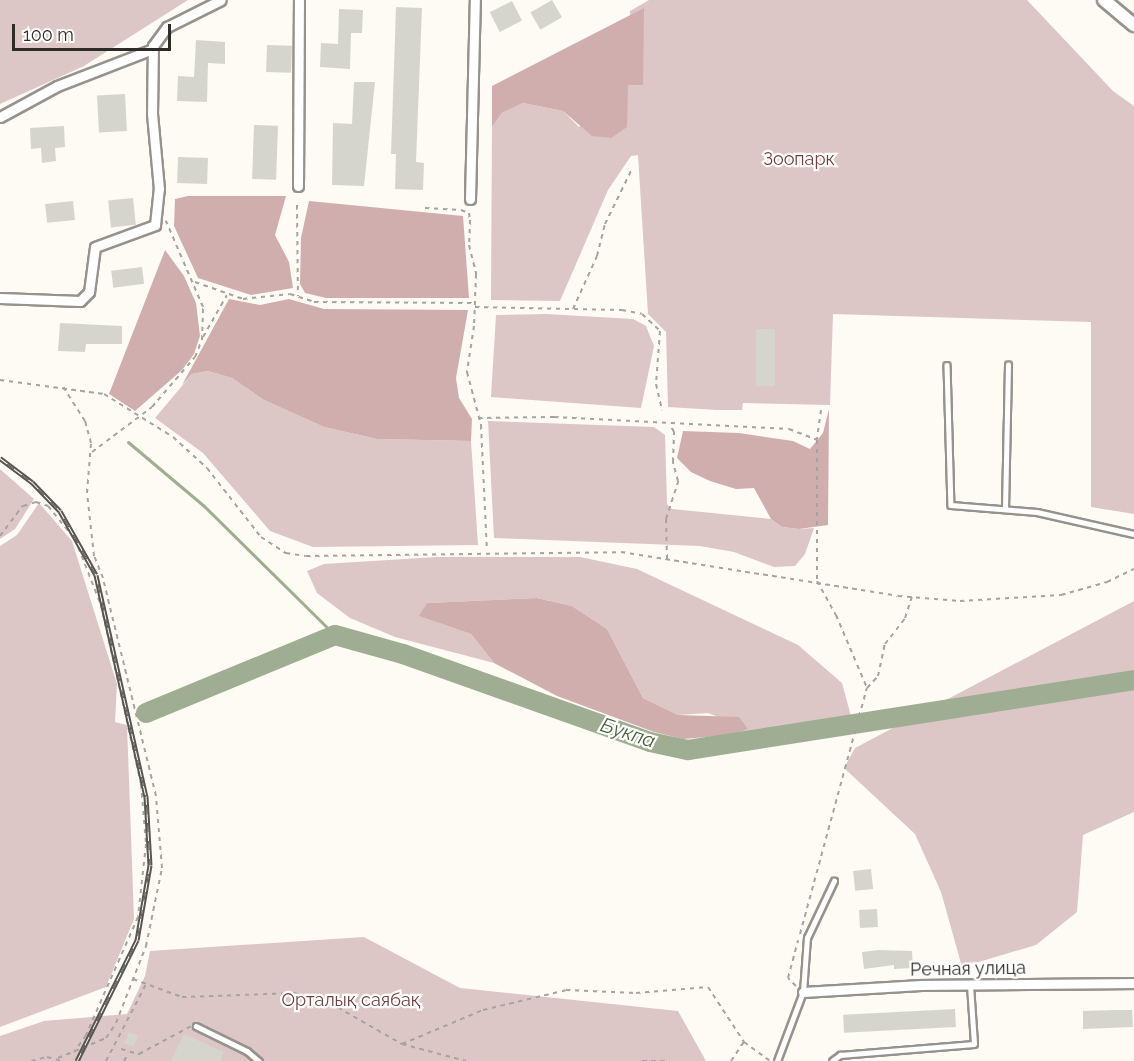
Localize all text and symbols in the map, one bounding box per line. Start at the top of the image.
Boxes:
scale bar [15,12,174,50]
text: 100 m [23,24,74,45]
park label: Зоопарк [763,148,835,170]
water label: Букпа [598,713,658,753]
street label: Речная улица [910,957,1026,981]
park label: Орталық саябақ [281,989,421,1011]

